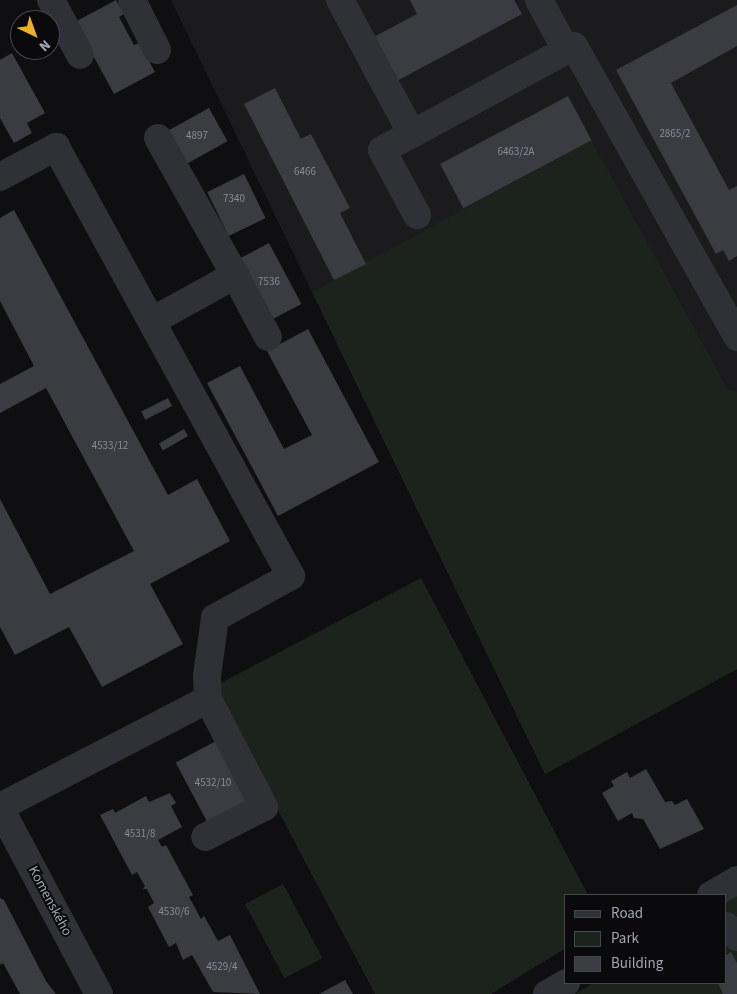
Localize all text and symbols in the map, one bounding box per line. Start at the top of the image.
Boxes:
north arrow [10,10,60,60]
text: N [34,35,55,56]
house number: 2865/2 [659,127,691,141]
house number: 4897 [186,129,208,143]
house number: 6463/2A [497,145,535,159]
house number: 6466 [294,165,316,179]
house number: 7340 [223,192,245,206]
house number: 7536 [258,275,280,289]
house number: 4533/12 [92,439,128,453]
house number: 4532/10 [195,776,231,790]
house number: 4531/8 [124,827,156,841]
street label: Komenského [25,863,75,939]
legend [564,894,727,984]
text: Road [611,903,643,924]
house number: 4530/6 [158,905,190,919]
text: Park [611,928,639,949]
text: Building [611,953,663,974]
house number: 4529/4 [206,960,238,974]

